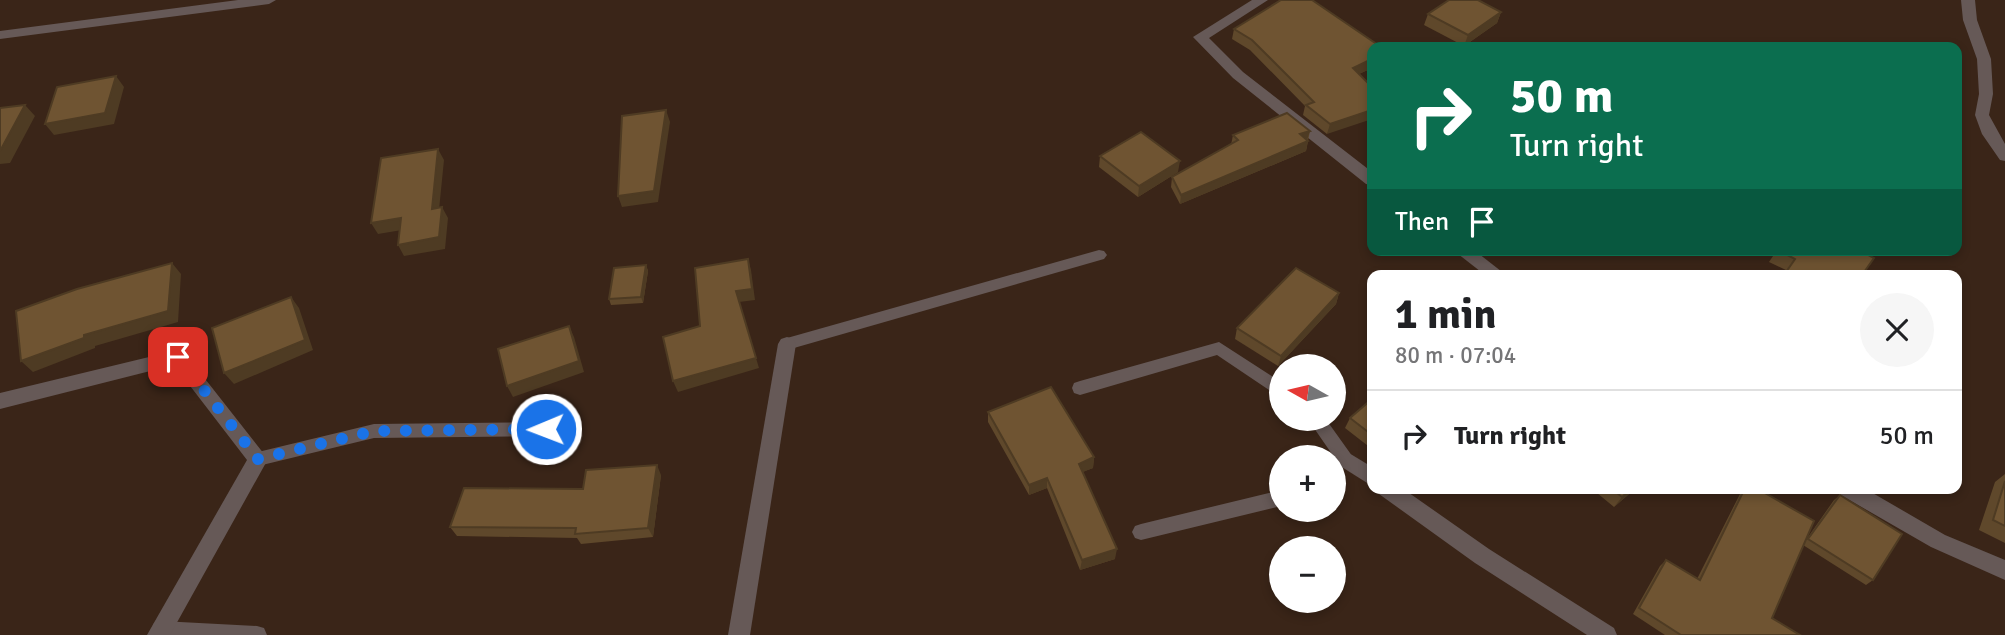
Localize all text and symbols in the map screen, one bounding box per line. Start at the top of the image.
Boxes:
text: 50 m [1510,66,1613,126]
icon: right [1395,70,1486,161]
text: Turn right [1510,126,1643,165]
icon: arrive [1463,203,1501,241]
text: Then [1395,206,1449,238]
text: 1 min [1395,289,1496,340]
button: close [1860,293,1934,367]
pin [148,327,208,387]
icon: arrive [159,338,197,376]
text: 80 m · 07:04 [1395,341,1516,370]
north arrow [1269,354,1346,430]
map controls [1269,354,1346,613]
position arrow [509,392,583,466]
icon: right [1395,417,1433,455]
text: Turn right [1454,420,1566,452]
text: 50 m [1879,420,1934,452]
button: + [1269,445,1346,522]
button: − [1269,536,1346,613]

